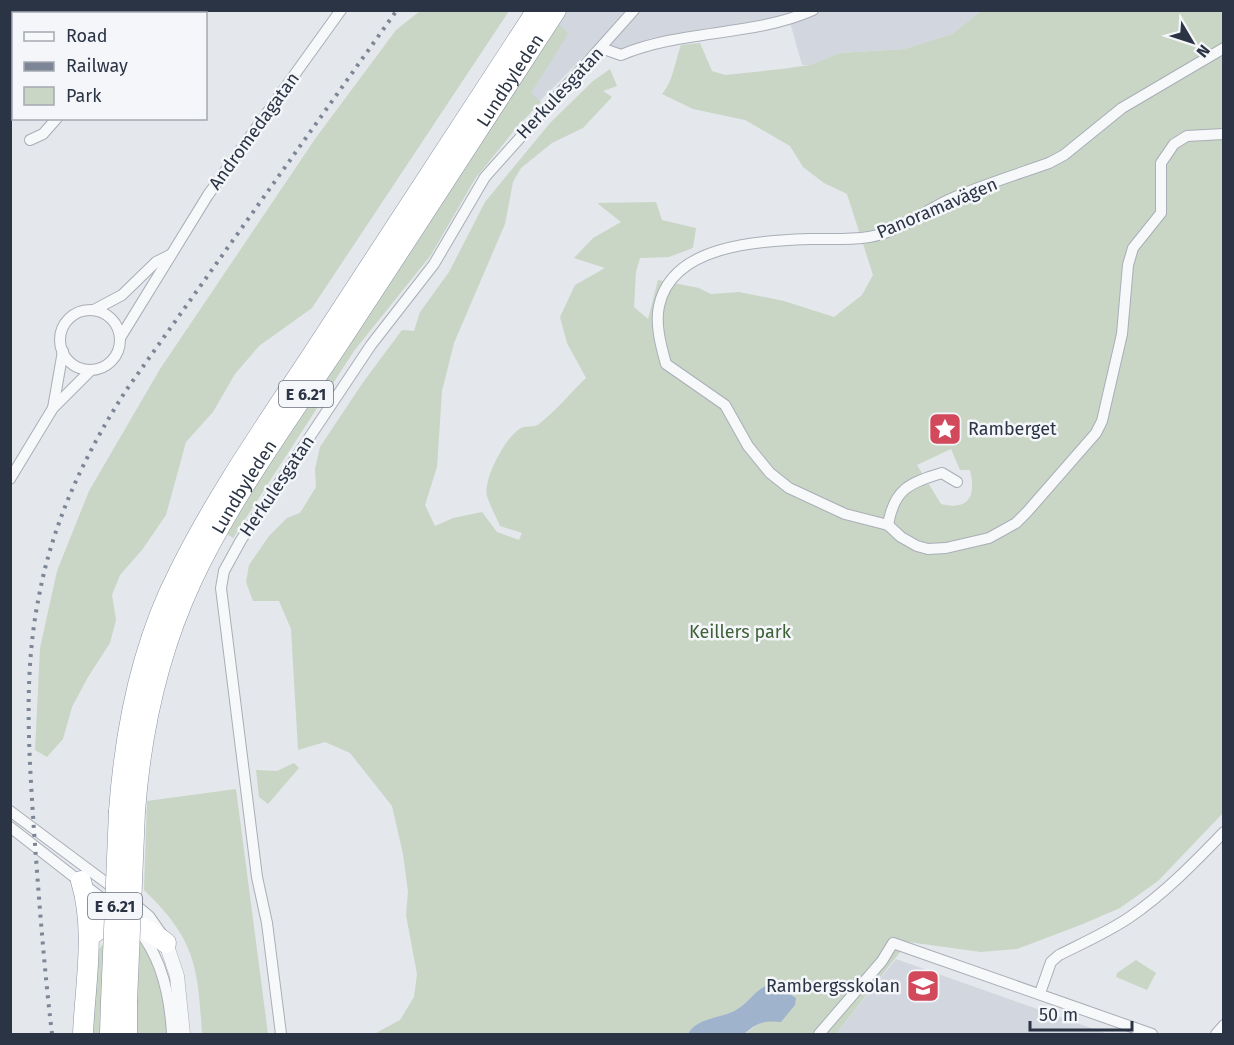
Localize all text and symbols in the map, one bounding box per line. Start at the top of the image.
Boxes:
legend [12,12,207,120]
north arrow [1162,12,1222,72]
text: Road [66,25,108,47]
street label: Lundbyleden [472,30,548,131]
text: N [1193,41,1214,61]
street label: Herkulesgatan [512,43,608,143]
text: Railway [66,55,128,77]
street label: Andromedagatan [204,68,304,194]
text: Park [66,85,102,107]
street label: Panoramavägen [873,173,1001,243]
road number: E 6.21 [279,381,333,407]
place icon: Ramberget [927,411,963,447]
place label: Ramberget [968,418,1057,440]
street label: Herkulesgatan [235,431,319,541]
street label: Lundbyleden [207,436,281,538]
park label: Keillers park [689,621,792,643]
road number: E 6.21 [88,893,142,919]
school or university icon: Rambergsskolan [905,968,941,1004]
place label: Rambergsskolan [766,975,900,997]
scale bar [1030,994,1132,1032]
text: 50 m [1039,1004,1078,1026]

